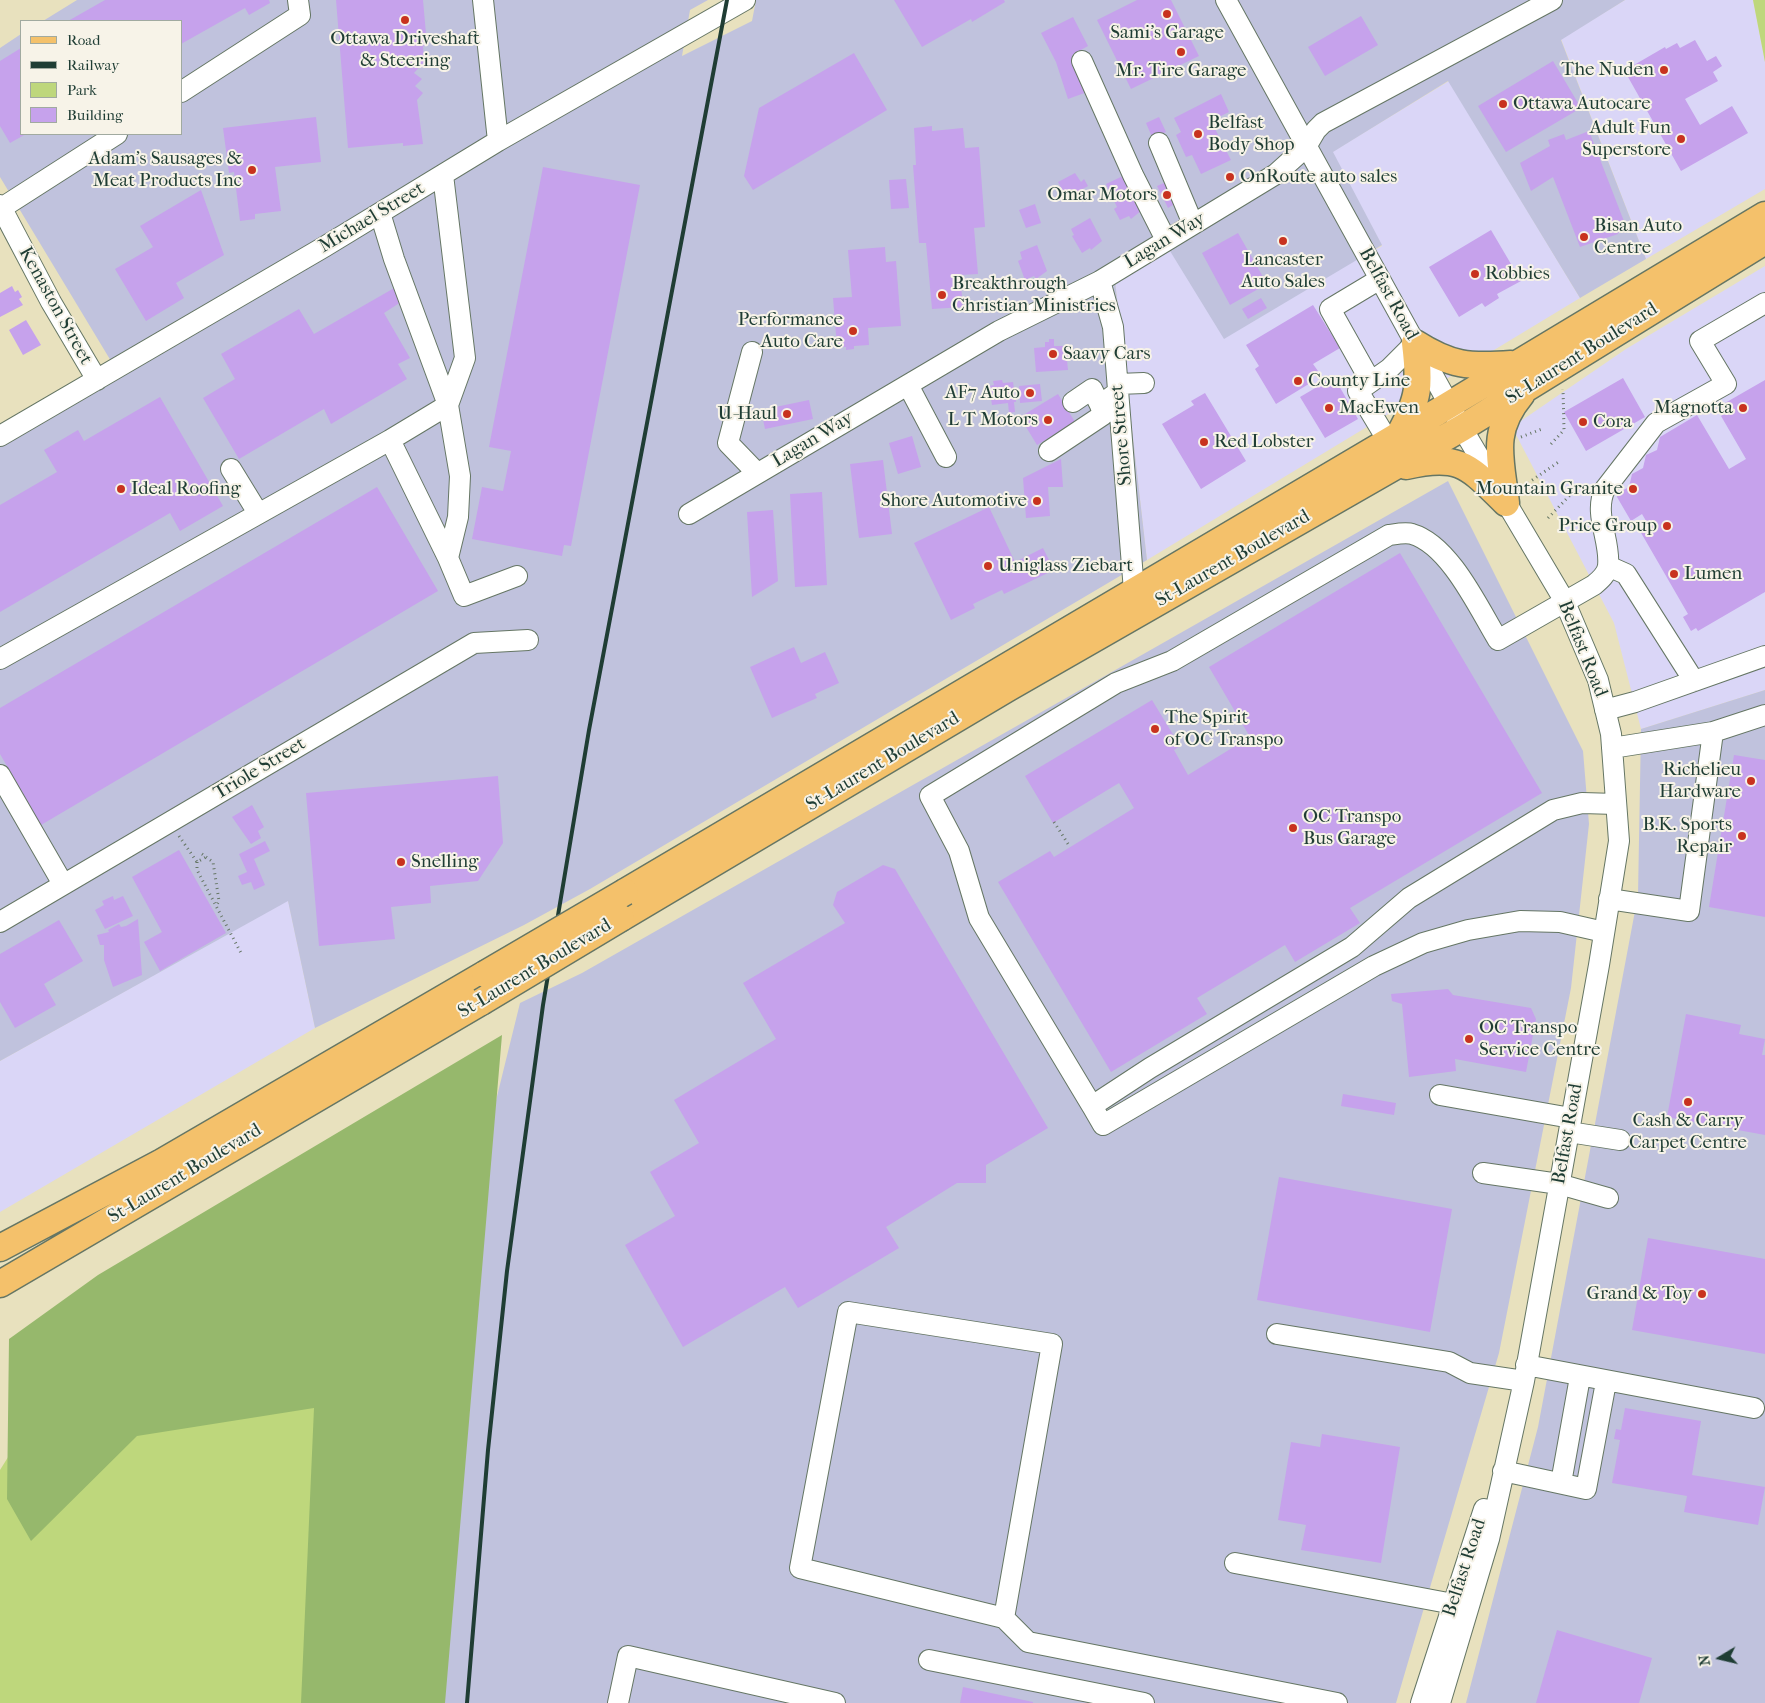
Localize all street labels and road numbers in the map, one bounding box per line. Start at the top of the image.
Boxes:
street label: Michael Street [315,177,429,259]
street label: Lagan Way [1120,208,1210,274]
street label: Kenaston Street [13,243,97,369]
street label: Belfast Road [1353,244,1423,344]
street label: St-Laurent Boulevard [1502,298,1662,410]
street label: Shore Street [1106,383,1138,487]
street label: Lagan Way [768,407,858,473]
street label: St-Laurent Boulevard [1152,505,1314,613]
street label: Belfast Road [1552,597,1612,701]
street label: St-Laurent Boulevard [802,707,964,817]
street label: Triole Street [210,733,310,805]
street label: St-Laurent Boulevard [454,914,616,1024]
street label: Belfast Road [1548,1082,1588,1186]
street label: St-Laurent Boulevard [104,1119,266,1229]
street label: Belfast Road [1438,1516,1492,1620]

